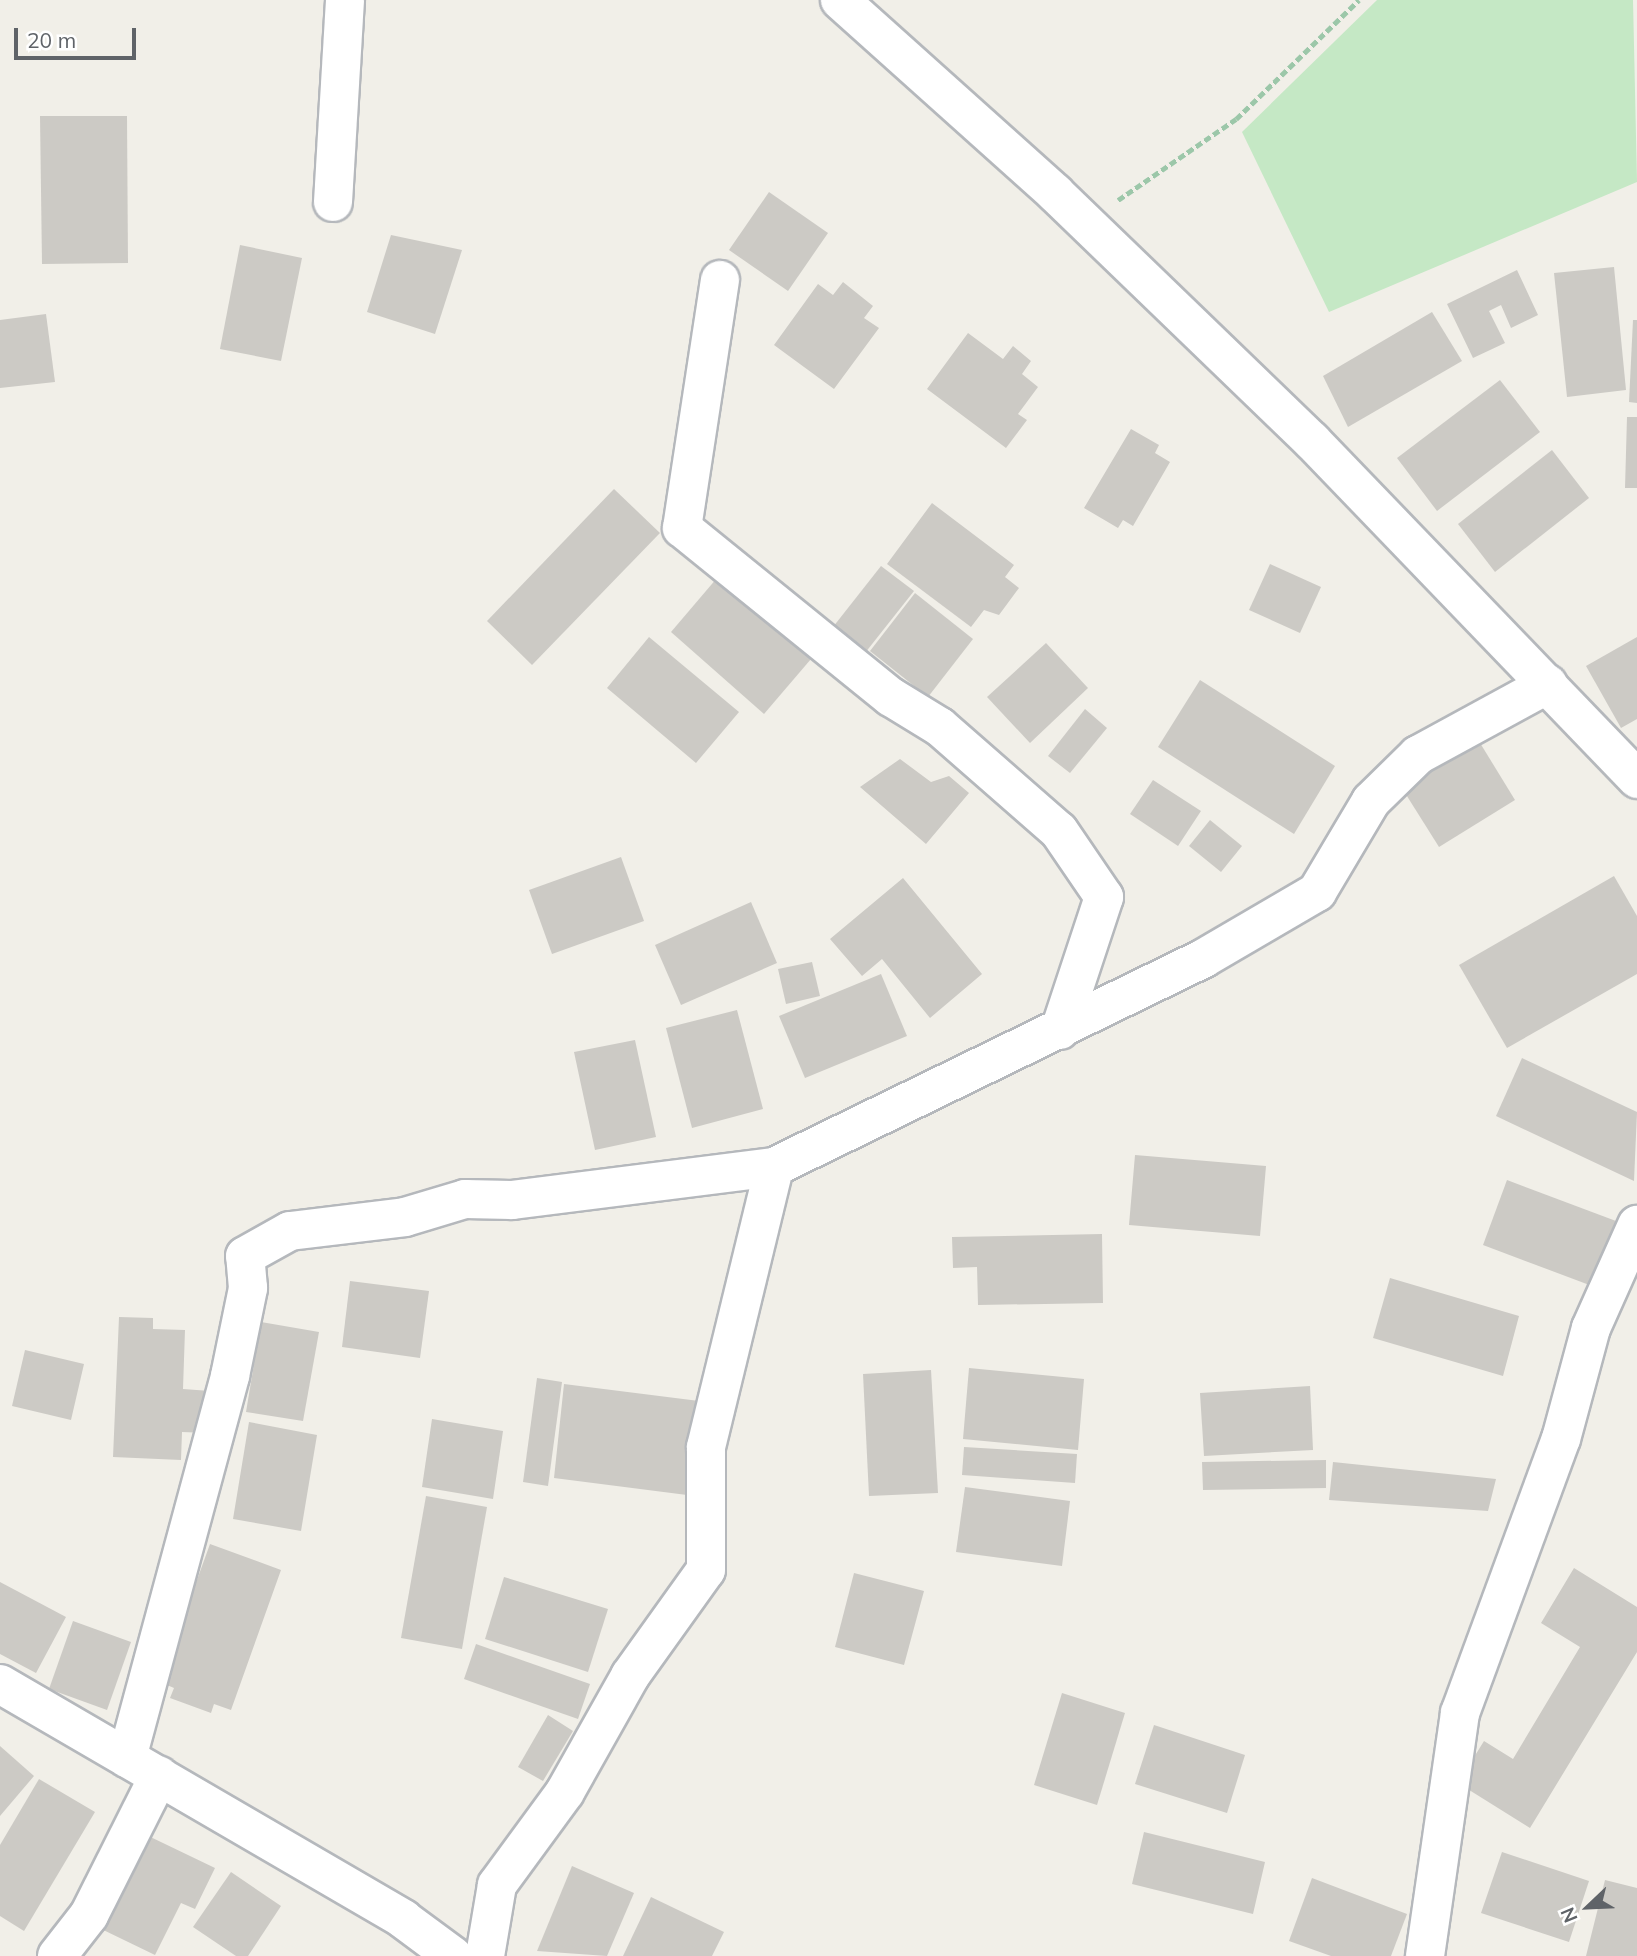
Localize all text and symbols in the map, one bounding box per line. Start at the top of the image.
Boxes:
scale bar [18,14,140,58]
text: 20 m [27,27,76,53]
north arrow [1553,1872,1623,1942]
text: N [1555,1904,1583,1927]

